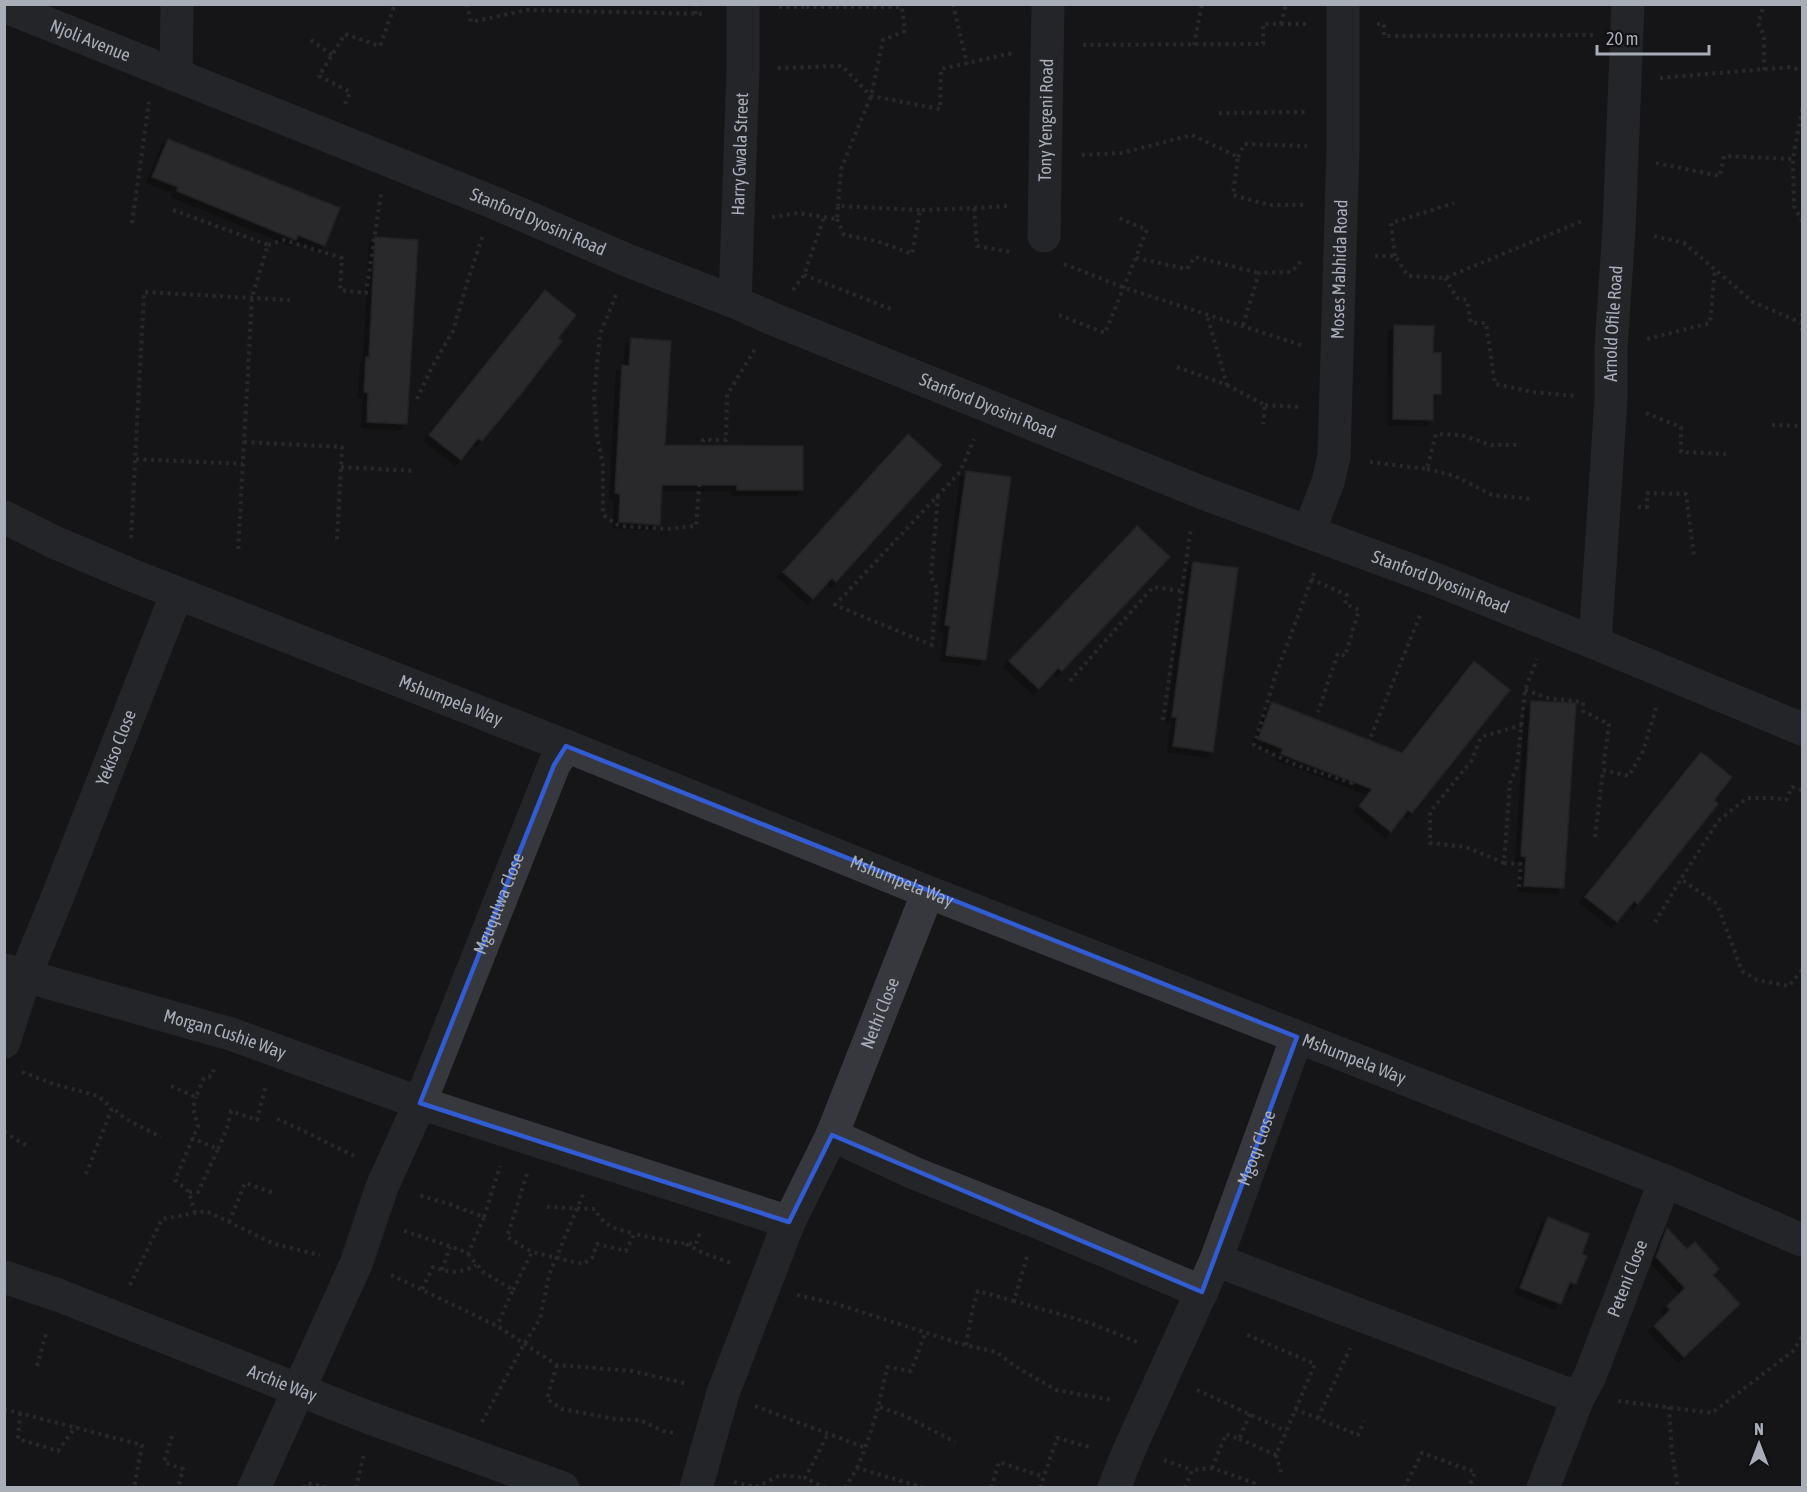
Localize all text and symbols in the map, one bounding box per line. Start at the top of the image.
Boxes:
street label: Njoli Avenue [47,15,134,66]
scale bar [1597,18,1710,56]
text: 20 m [1606,28,1638,49]
street label: Tony Yengeni Road [1034,58,1057,182]
street label: Harry Gwala Street [727,92,752,216]
street label: Stanford Dyosini Road [467,183,609,260]
street label: Moses Mabhida Road [1326,199,1351,339]
street label: Arnold Ofile Road [1600,265,1626,382]
street label: Stanford Dyosini Road [916,368,1059,442]
street label: Stanford Dyosini Road [1369,546,1513,618]
street label: Mshumpela Way [396,670,506,730]
street label: Yekiso Close [91,707,140,789]
street label: Mguqulwa Close [469,850,528,957]
street label: Mshumpela Way [847,851,957,911]
street label: Nethi Close [856,974,903,1052]
street label: Morgan Cushie Way [161,1005,289,1063]
street label: Mshumpela Way [1299,1029,1409,1088]
street label: Mgoqi Close [1233,1107,1280,1188]
street label: Peteni Close [1603,1237,1651,1320]
street label: Archie Way [245,1360,320,1406]
north arrow [1729,1414,1789,1474]
text: N [1754,1420,1764,1438]

